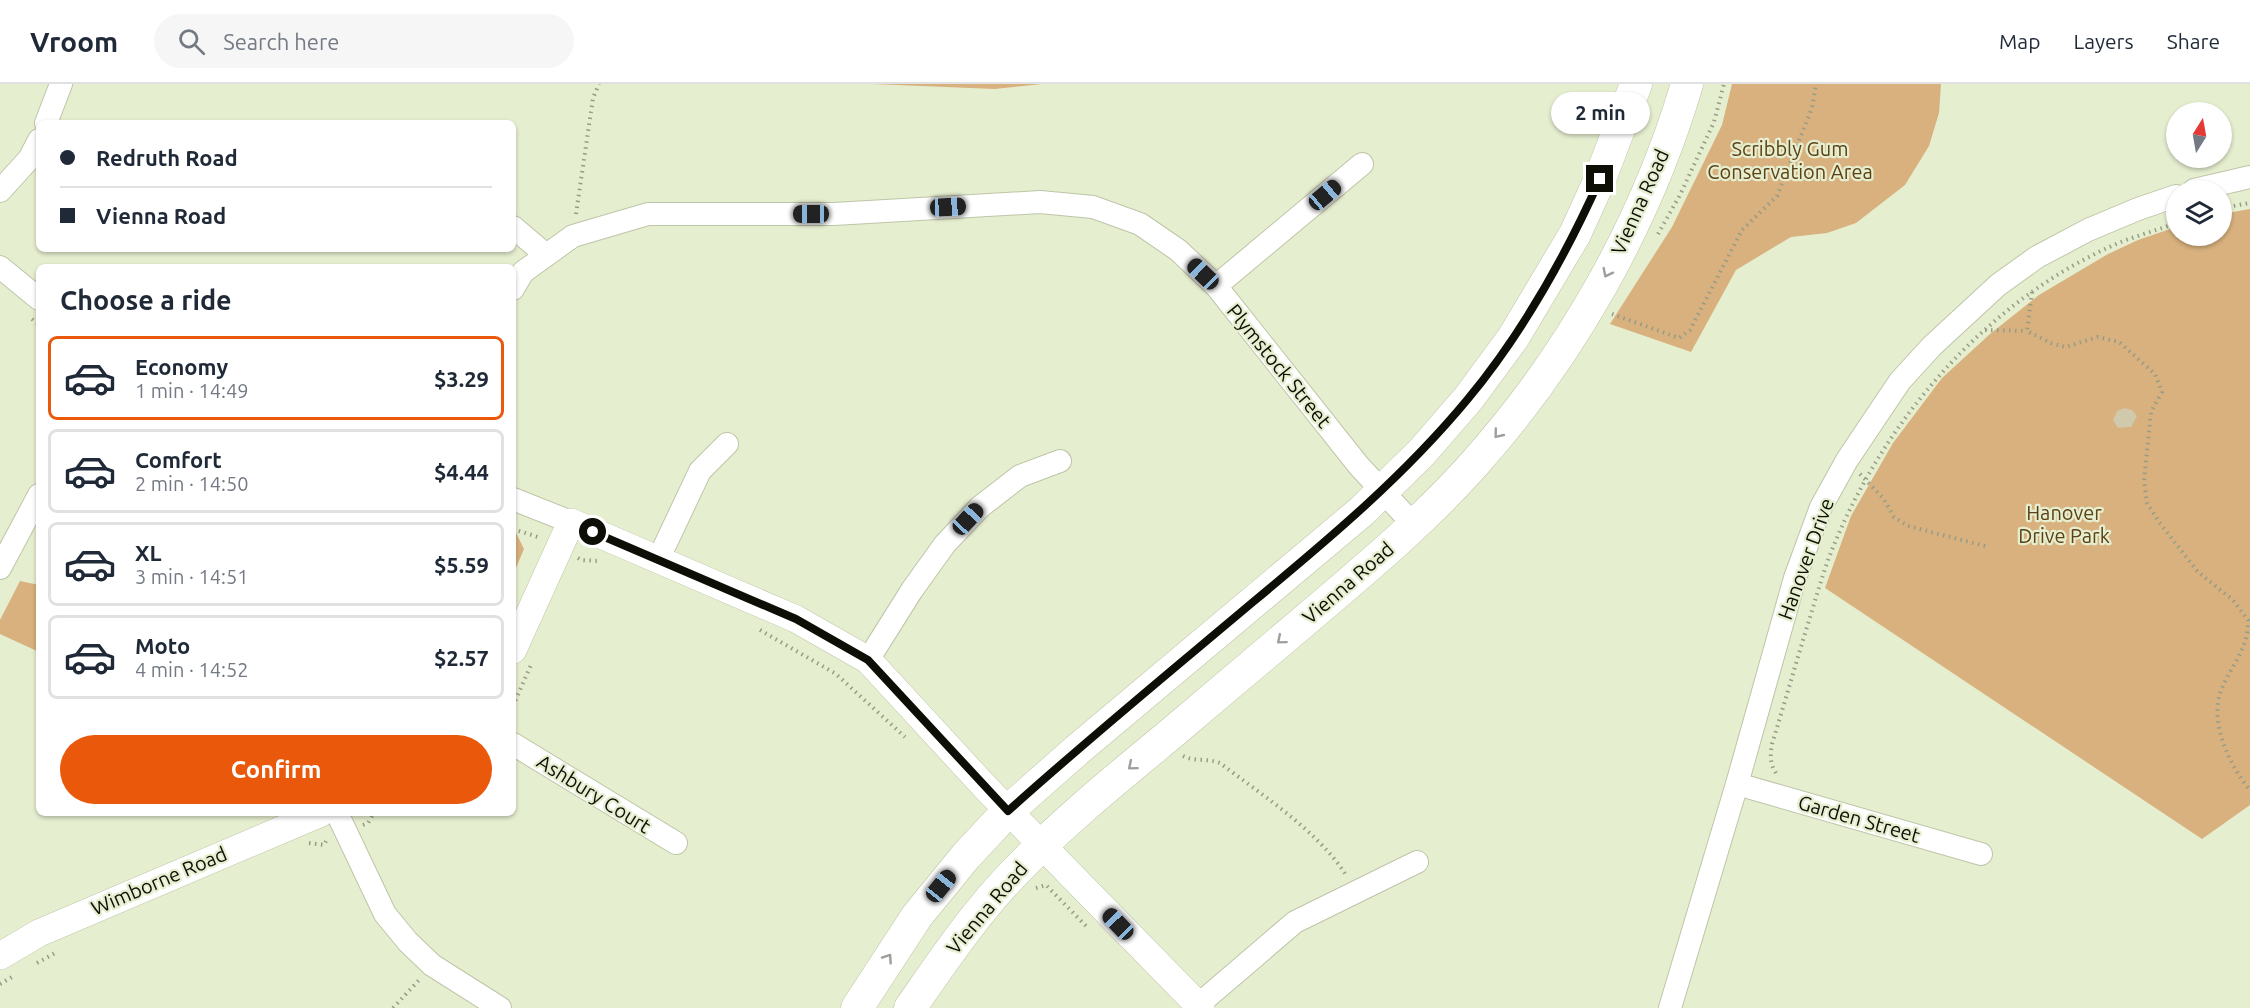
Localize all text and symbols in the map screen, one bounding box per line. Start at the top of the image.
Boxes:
search box [154,14,574,68]
icon: search [175,25,208,58]
text: Vroom [30,26,118,57]
text: Search here [223,29,339,54]
text: Map [1999,29,2040,53]
text: Layers [2073,29,2134,53]
text: Share [2167,29,2220,53]
callout: 2 min [1550,92,1650,134]
text: 2 min [1575,101,1626,124]
north arrow [2166,102,2232,168]
map controls [2166,102,2232,246]
park label: Scribbly Gum Conservation Area [1707,137,1873,183]
text: Redruth Road [96,145,238,170]
street label: Vienna Road [1606,145,1673,258]
route end [1586,165,1613,192]
car [1305,177,1345,213]
button: layers [2166,180,2232,246]
car [930,197,966,217]
text: Vienna Road [96,203,226,228]
car [793,205,829,223]
car [1184,255,1222,293]
one-way arrow [1603,267,1614,278]
text: Choose a ride [60,285,232,315]
street label: Plymstock Street [1223,299,1336,432]
icon: car [63,351,117,405]
text: Economy [135,354,228,379]
text: $3.29 [434,366,489,391]
text: 1 min · 14:49 [135,379,249,402]
one-way arrow [1495,428,1506,439]
icon: car [63,444,117,498]
text: Comfort [135,447,222,472]
text: $4.44 [434,459,489,484]
text: 2 min · 14:50 [135,472,249,495]
street label: Hanover Drive [1773,495,1838,623]
car [949,500,987,538]
park label: Hanover Drive Park [2018,501,2110,547]
route start [579,518,606,545]
icon: car [63,537,117,591]
street label: Vienna Road [1297,537,1398,628]
text: XL [135,540,162,565]
text: $5.59 [434,552,489,577]
text: 3 min · 14:51 [135,565,249,588]
icon: car [63,630,117,684]
text: Moto [135,633,190,658]
one-way arrow [1277,633,1288,644]
text: $2.57 [434,645,489,670]
text: 4 min · 14:52 [135,658,249,681]
button: Confirm [60,735,492,804]
street label: Ashbury Court [533,750,655,838]
one-way arrow [1128,759,1139,770]
street label: Garden Street [1796,790,1923,847]
street label: Wimborne Road [88,842,230,919]
street label: Vienna Road [941,857,1032,958]
car [923,866,959,906]
car [1099,905,1137,943]
one-way arrow [881,954,892,965]

